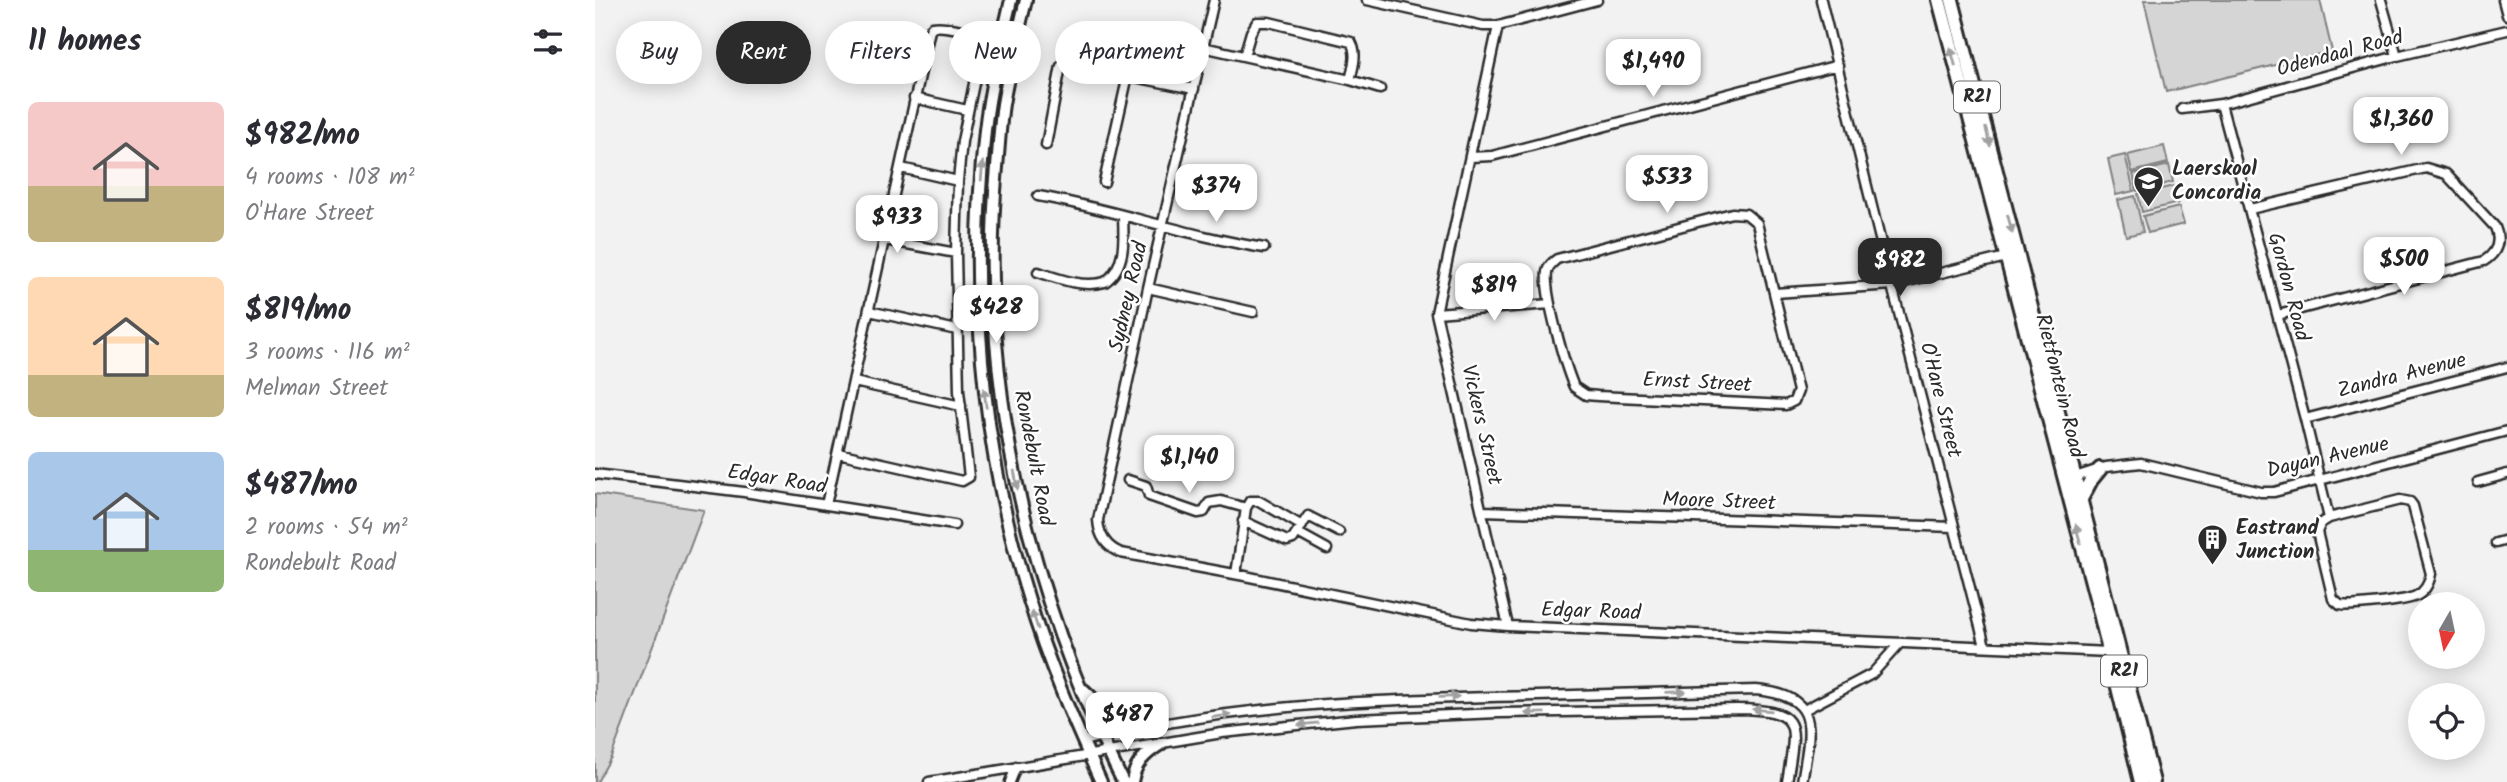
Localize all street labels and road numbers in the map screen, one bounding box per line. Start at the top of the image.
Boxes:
street label: Odendaal Road [2273,21,2407,87]
road number: R21 [1954,82,2000,113]
street label: Gordon Road [2258,229,2318,345]
street label: Sydney Road [1100,238,1158,356]
street label: Rietfontein Road [2025,310,2093,462]
street label: O'Hare Street [1910,339,1970,462]
street label: Zandra Avenue [2334,344,2470,408]
street label: Vickers Street [1451,362,1511,489]
street label: Ernst Street [1642,364,1753,402]
street label: Rondebult Road [1004,387,1062,529]
street label: Dayan Avenue [2264,428,2393,488]
street label: Edgar Road [725,456,830,504]
street label: Moore Street [1662,484,1777,521]
street label: Edgar Road [1540,594,1642,630]
road number: R21 [2101,656,2147,686]

